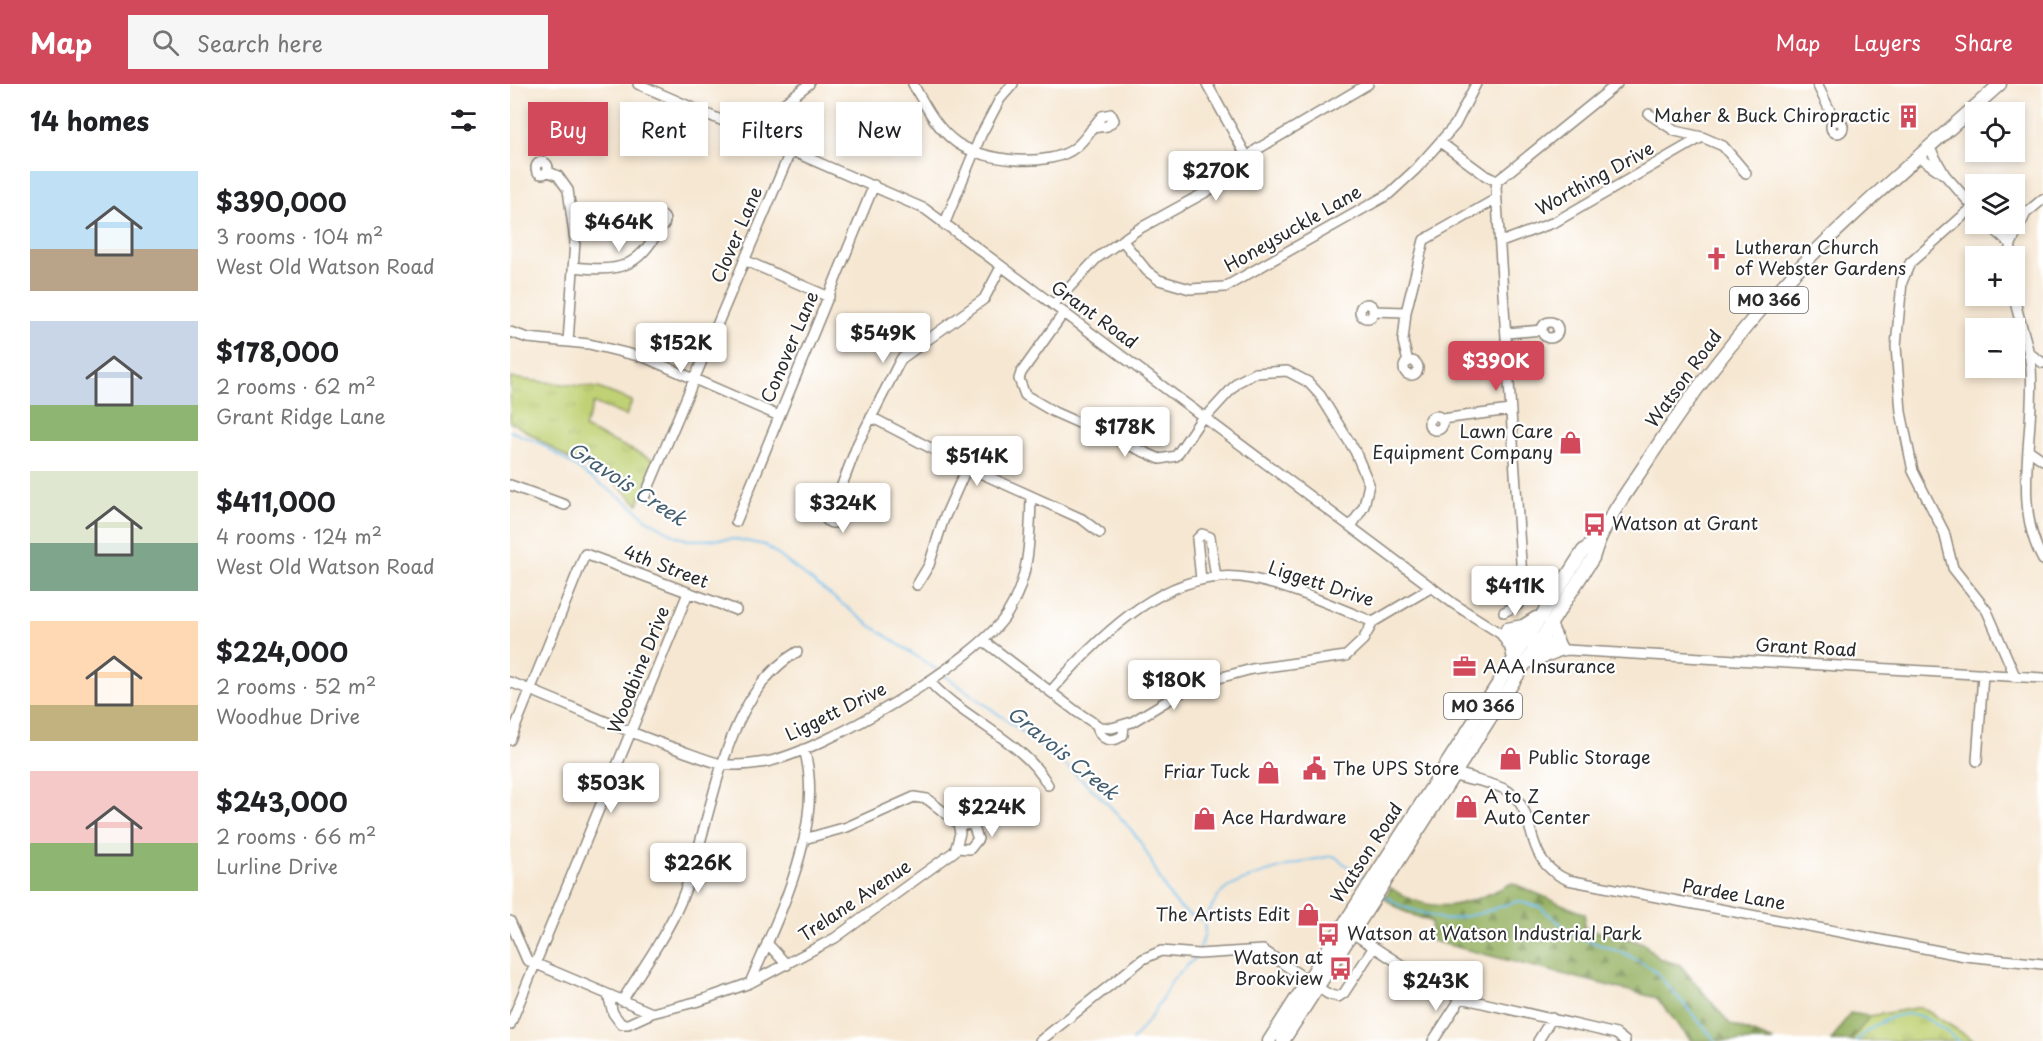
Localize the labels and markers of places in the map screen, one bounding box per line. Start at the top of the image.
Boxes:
place label: Maher & Buck Chiropractic [1654,101,1890,128]
building icon: Maher & Buck Chiropractic [1895,103,1921,129]
pin: $270K [1174,151,1258,202]
pin: $464K [577,202,661,253]
place label: Lutheran Church of Webster Gardens [1735,233,1906,281]
church icon: Lutheran Church of Webster Gardens [1704,245,1730,271]
pin: $549K [841,313,925,364]
pin: $152K [639,323,723,374]
pin: $390K [1454,341,1538,392]
pin: $178K [1083,407,1167,458]
place label: Lawn Care Equipment Company [1372,417,1553,465]
shop icon: Lawn Care Equipment Company [1558,429,1584,455]
pin: $514K [935,436,1019,487]
pin: $324K [801,483,885,534]
place label: Watson at Grant [1612,509,1758,536]
bus stop icon: Watson at Grant [1581,511,1607,537]
pin: $411K [1473,566,1557,617]
place label: AAA Insurance [1483,652,1616,679]
office icon: AAA Insurance [1452,654,1478,680]
pin: $180K [1132,660,1216,711]
place label: Public Storage [1528,743,1651,770]
shop icon: Public Storage [1497,745,1523,771]
place label: The UPS Store [1333,754,1459,781]
public building icon: The UPS Store [1302,756,1328,782]
place label: Friar Tuck [1163,757,1250,784]
shop icon: Friar Tuck [1255,759,1281,785]
pin: $503K [569,763,653,814]
place label: A to Z Auto Center [1484,782,1590,830]
pin: $224K [950,787,1034,838]
shop icon: A to Z Auto Center [1453,794,1479,820]
place label: Ace Hardware [1222,803,1347,830]
shop icon: Ace Hardware [1191,805,1217,831]
pin: $226K [656,843,740,894]
place label: The Artists Edit [1156,900,1290,927]
shop icon: The Artists Edit [1295,902,1321,928]
place label: Watson at Watson Industrial Park [1347,919,1642,946]
bus stop icon: Watson at Watson Industrial Park [1316,921,1342,947]
place label: Watson at Brookview [1233,943,1323,991]
bus stop icon: Watson at Brookview [1328,955,1354,981]
pin: $243K [1394,961,1478,1012]

